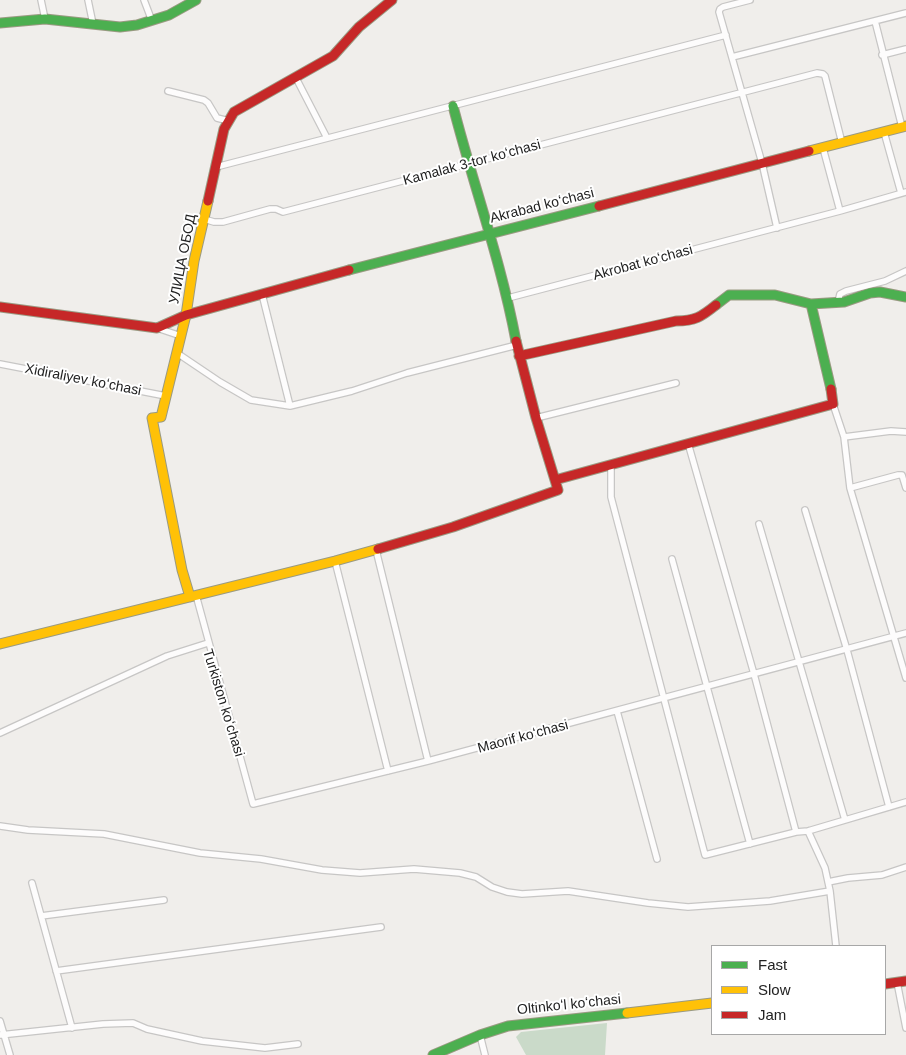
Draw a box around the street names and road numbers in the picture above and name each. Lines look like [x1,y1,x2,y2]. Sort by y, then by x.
street label: Kamalak 3-tor koʻchasi [401,137,543,189]
street label: Akrabad koʻchasi [488,185,596,227]
street label: УЛИЦА ОБОД [166,213,200,305]
street label: Akrobat koʻchasi [591,242,695,284]
street label: Xidiraliyev koʻchasi [23,360,143,400]
street label: Turkiston koʻchasi [199,647,247,759]
street label: Maorif koʻchasi [476,717,570,757]
street label: Oltinkoʻl koʻchasi [516,991,622,1019]

